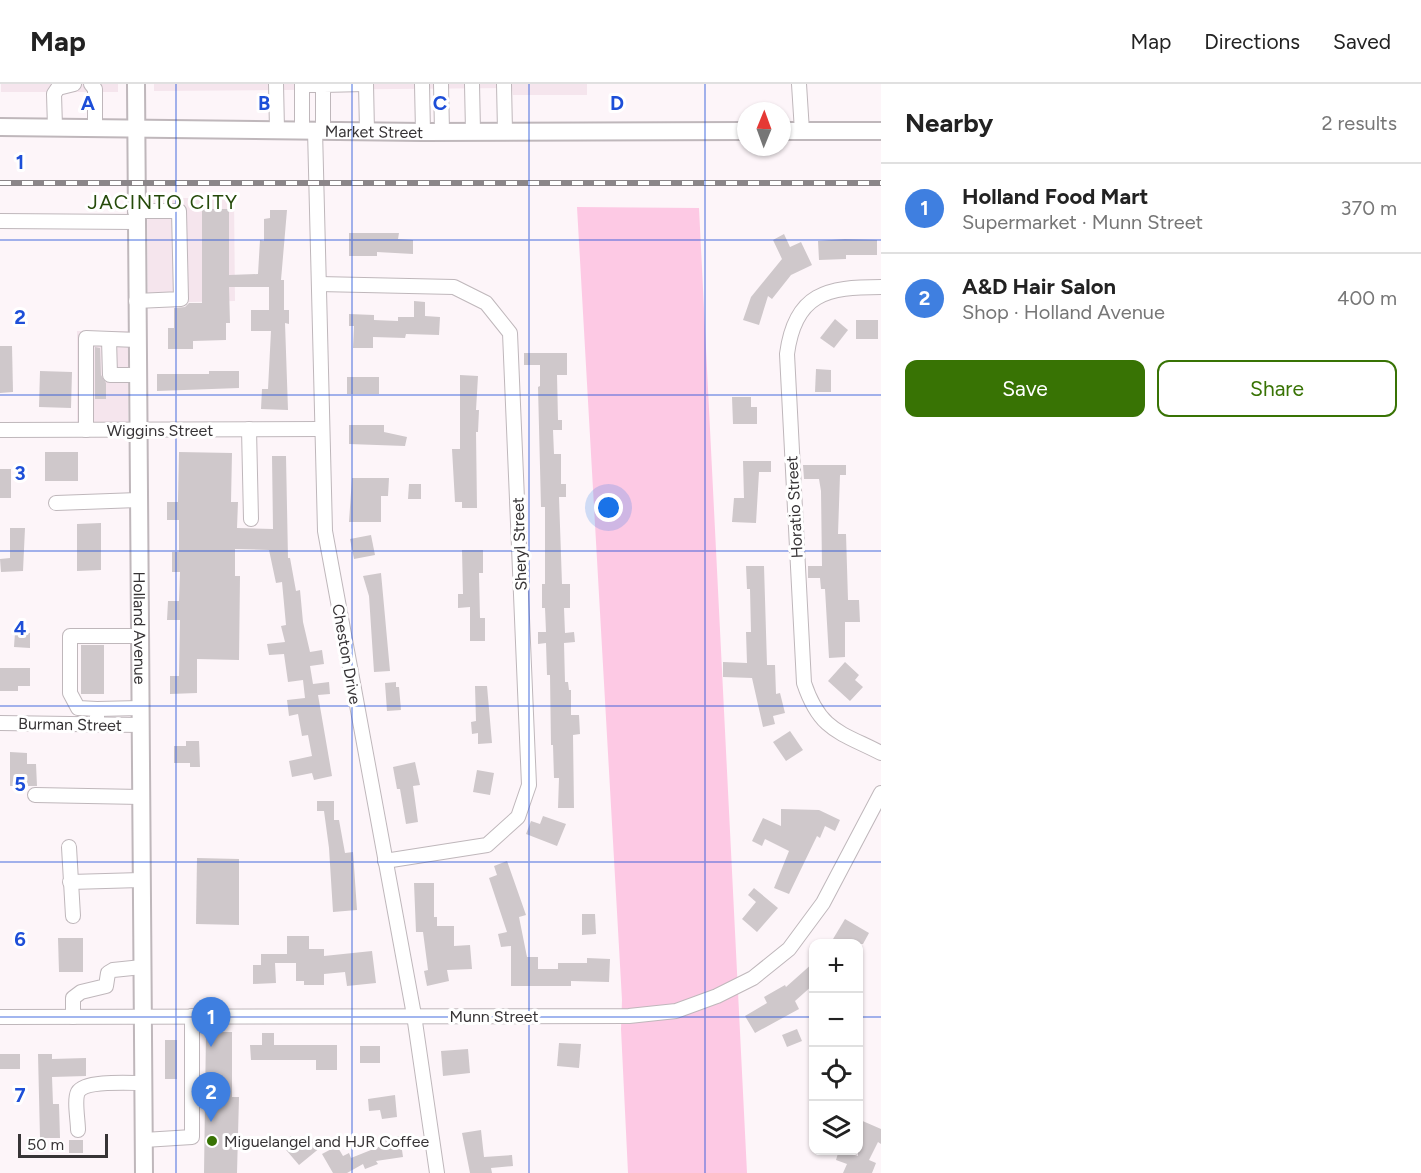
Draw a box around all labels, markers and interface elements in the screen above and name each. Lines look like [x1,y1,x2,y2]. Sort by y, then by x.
text: Map [30,24,86,58]
text: Map [1130,29,1171,54]
text: Directions [1204,29,1300,54]
text: Saved [1333,29,1391,54]
text: A [81,91,96,115]
text: B [258,91,270,115]
text: C [433,91,447,115]
text: D [610,91,624,115]
north arrow [737,102,791,156]
text: Nearby [905,107,993,139]
text: 2 results [1321,111,1397,135]
street label: Market Street [325,122,423,142]
text: 1 [16,150,24,174]
text: Holland Food Mart [962,183,1148,210]
district label: JACINTO CITY [87,190,239,214]
text: 1 [920,196,929,220]
text: 370 m [1341,196,1397,220]
text: Supermarket · Munn Street [962,210,1203,234]
text: A&D Hair Salon [962,273,1116,300]
text: 2 [919,286,930,310]
text: 400 m [1337,286,1397,310]
text: Shop · Holland Avenue [962,300,1165,324]
text: 2 [14,305,26,329]
button: Save [905,360,1145,417]
button: Share [1157,360,1397,417]
street label: Wiggins Street [107,421,213,440]
street label: Horatio Street [782,455,807,559]
text: 3 [14,461,26,485]
your location [594,493,623,522]
street label: Sheryl Street [508,497,531,591]
street label: Holland Avenue [130,571,149,685]
street label: Cheston Drive [328,602,365,706]
text: 4 [14,616,27,640]
street label: Burman Street [18,714,122,735]
text: 5 [14,772,26,796]
text: 6 [14,927,26,951]
map controls [809,939,863,1155]
button: + [809,939,863,993]
button: − [809,993,863,1047]
pin: 1 [192,998,230,1047]
street label: Munn Street [449,1007,539,1026]
button: locate [809,1047,863,1101]
pin: 2 [192,1072,230,1122]
text: 7 [14,1083,26,1107]
button: layers [809,1101,863,1155]
scale bar [18,1131,108,1158]
place label: Miguelangel and HJR Coffee [224,1132,429,1151]
marker: Miguelangel and HJR Coffee [205,1134,219,1148]
text: 50 m [27,1135,64,1154]

